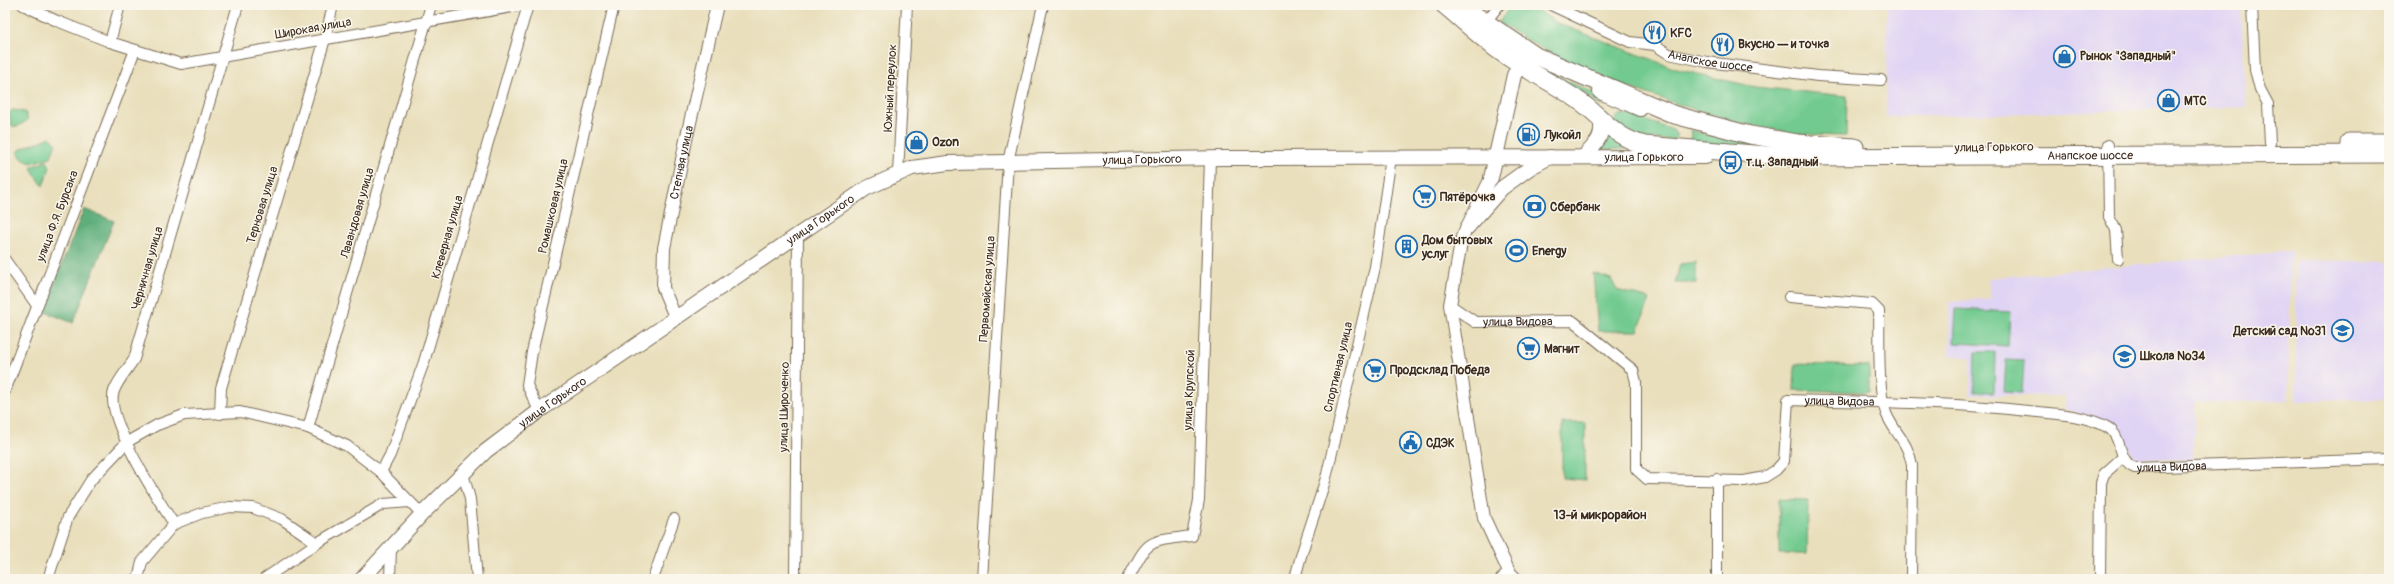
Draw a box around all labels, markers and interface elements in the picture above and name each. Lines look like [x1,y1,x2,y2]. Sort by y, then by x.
street label: Широкая улица [274,14,353,43]
restaurant icon: KFC [1641,20,1667,46]
place label: KFC [1670,26,1692,41]
restaurant icon: Вкусно — и точка [1710,31,1736,57]
place label: Вкусно — и точка [1738,37,1830,52]
shop icon: Рынок "Западный" [2052,43,2078,69]
street label: Южный переулок [881,44,900,132]
street label: Анапское шоссе [1666,47,1754,76]
place label: Рынок "Западный" [2080,49,2176,64]
shop icon: МТС [2156,88,2182,114]
place label: МТС [2184,94,2207,109]
fuel station icon: Лукойл [1515,122,1541,148]
street label: Степная улица [667,124,697,201]
place label: Лукойл [1543,128,1581,143]
shop icon: Ozon [903,129,929,155]
place label: Ozon [932,135,959,150]
street label: улица Горького [1953,139,2034,156]
street label: Анапское шоссе [2047,148,2133,164]
bus stop icon: т.ц. Западный [1718,149,1744,175]
street label: улица Горького [1603,150,1684,165]
street label: улица Горького [1101,152,1182,168]
place label: т.ц. Западный [1746,155,1819,170]
street label: Ромашковая улица [535,157,572,255]
street label: Терновая улица [244,164,282,246]
street label: Лавандовая улица [337,166,378,261]
street label: улица Ф.Я. Бурсака [33,168,82,265]
supermarket icon: Пятёрочка [1412,184,1438,210]
place label: Пятёрочка [1440,190,1496,205]
street label: улица Горького [783,191,858,249]
street label: Клеверная улица [428,193,467,281]
bank icon: Сбербанк [1521,194,1547,220]
place label: Сбербанк [1550,200,1601,215]
street label: Черничная улица [128,224,167,311]
place label: Дом бытовых услуг [1421,233,1493,262]
building icon: Дом бытовых услуг [1393,234,1419,260]
street label: Первомайская улица [976,235,999,343]
sports icon: Energy [1504,238,1530,264]
place label: Energy [1532,244,1567,259]
street label: улица Видова [1482,314,1553,330]
school or university icon: Детский сад №31 [2329,318,2355,344]
street label: Спортивная улица [1321,320,1356,414]
place label: Детский сад №31 [2232,324,2326,339]
supermarket icon: Магнит [1515,336,1541,362]
place label: Магнит [1544,342,1581,357]
school or university icon: Школа №34 [2111,343,2137,369]
street label: улица Крупской [1181,349,1198,432]
place label: Школа №34 [2139,349,2205,364]
supermarket icon: Продсклад Победа [1362,357,1388,383]
street label: улица Широченко [776,361,793,453]
place label: Продсклад Победа [1390,363,1490,378]
street label: улица Горького [515,373,590,432]
street label: улица Видова [1803,393,1875,410]
public building icon: СДЭК [1397,430,1423,456]
place label: СДЭК [1426,436,1455,451]
street label: улица Видова [2136,458,2207,476]
district label: 13-й микрорайон [1553,507,1647,523]

